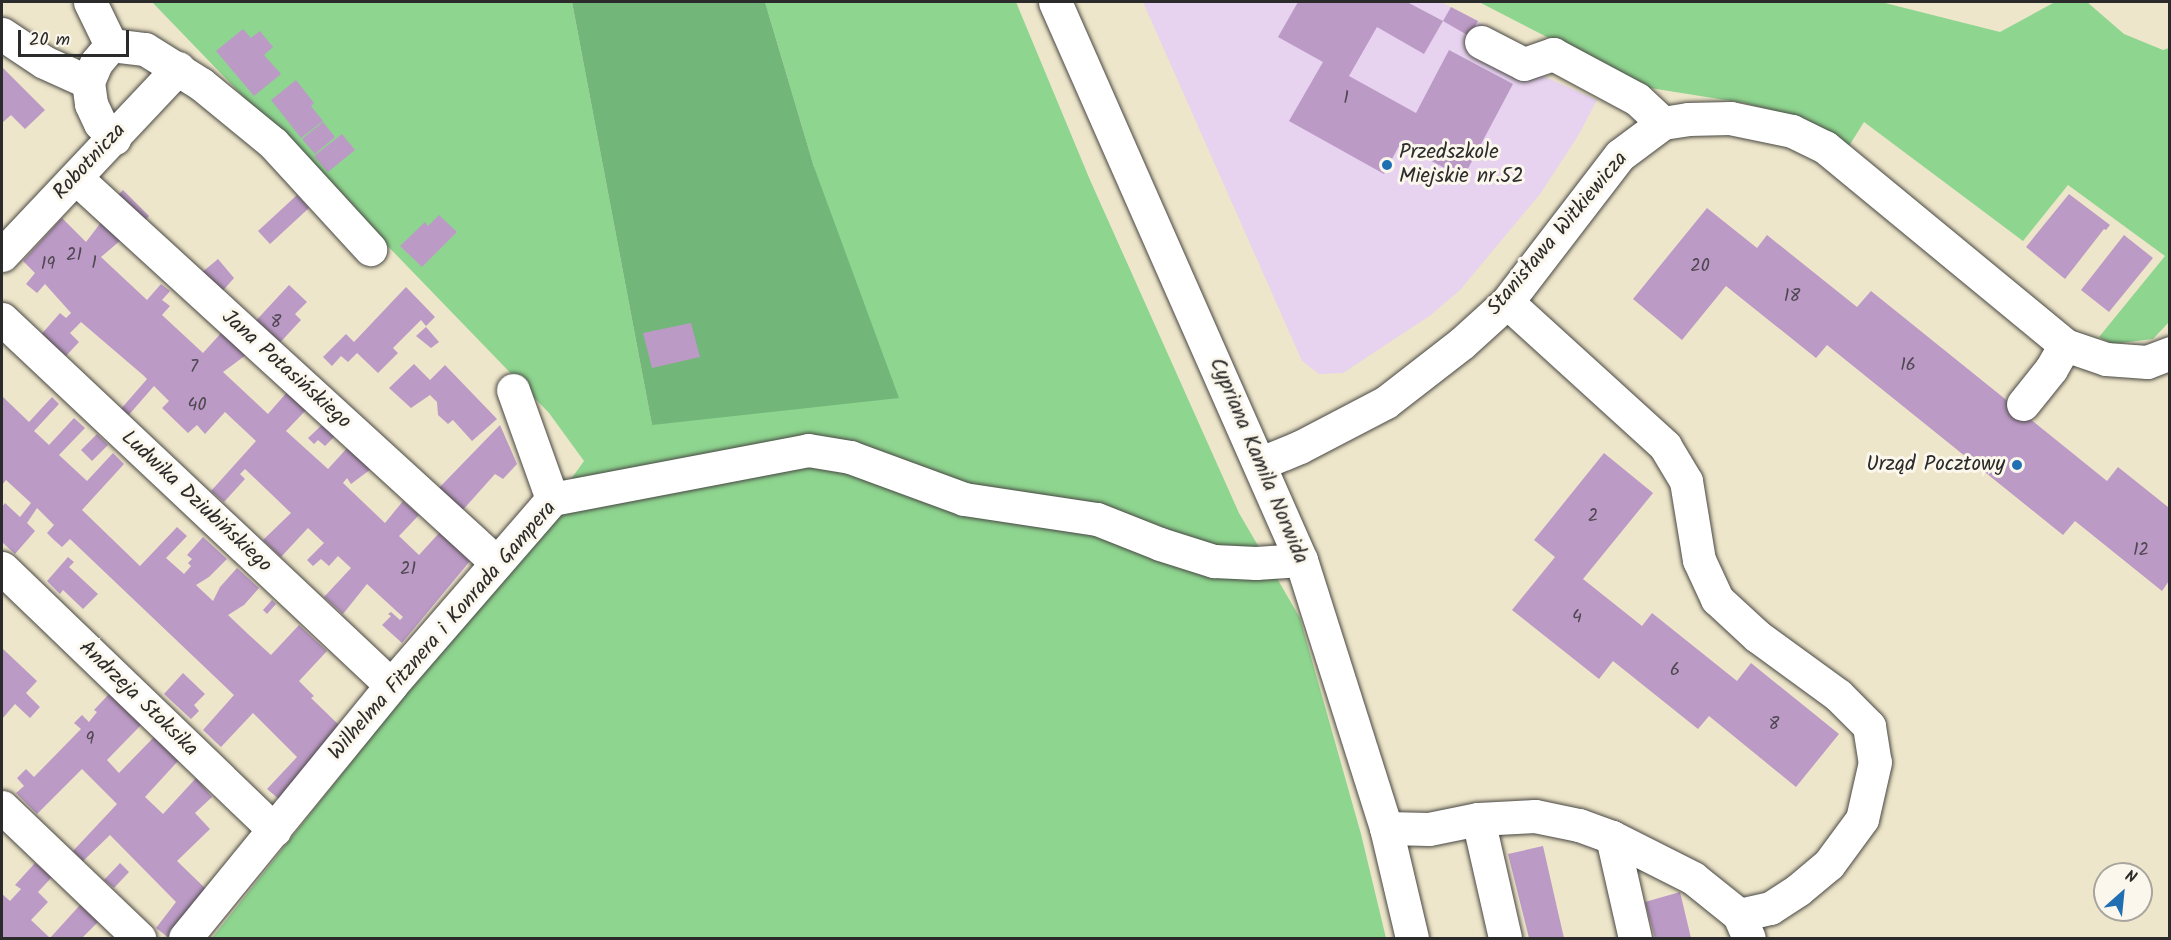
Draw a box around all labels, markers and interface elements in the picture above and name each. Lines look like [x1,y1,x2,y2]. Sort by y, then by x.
scale bar [21,18,132,56]
text: 20 m [29,26,70,55]
house number: 1 [1343,88,1349,110]
street label: Robotnicza [48,119,132,205]
place label: Przedszkole Miejskie nr.52 [1399,140,1524,190]
street label: Stanisława Witkiewicza [1482,147,1634,321]
marker: Przedszkole Miejskie nr.52 [1380,158,1394,172]
house number: 21 [66,245,82,267]
house number: 1 [91,253,97,275]
house number: 19 [41,254,55,276]
house number: 20 [1690,256,1710,278]
house number: 18 [1784,286,1800,308]
street label: Jana Potasińskiego [216,305,356,435]
house number: 8 [271,312,281,334]
street label: Cypriana Kamila Norwida [1203,354,1313,568]
house number: 16 [1900,355,1916,377]
house number: 7 [190,357,198,379]
house number: 40 [188,395,206,417]
street label: Ludwika Dziubińskiego [115,426,277,578]
place label: Urząd Pocztowy [1866,452,2005,478]
marker: Urząd Pocztowy [2010,458,2024,472]
street label: Wilhelma Fitznera i Konrada Gampera [324,497,562,765]
house number: 2 [1588,506,1598,528]
house number: 12 [2133,540,2149,562]
house number: 21 [400,559,416,581]
house number: 4 [1572,607,1582,629]
street label: Andrzeja Stoksika [73,636,203,762]
house number: 6 [1670,660,1680,682]
house number: 8 [1769,714,1779,736]
house number: 9 [86,729,94,751]
north arrow [2093,862,2153,922]
text: N [2120,864,2141,891]

